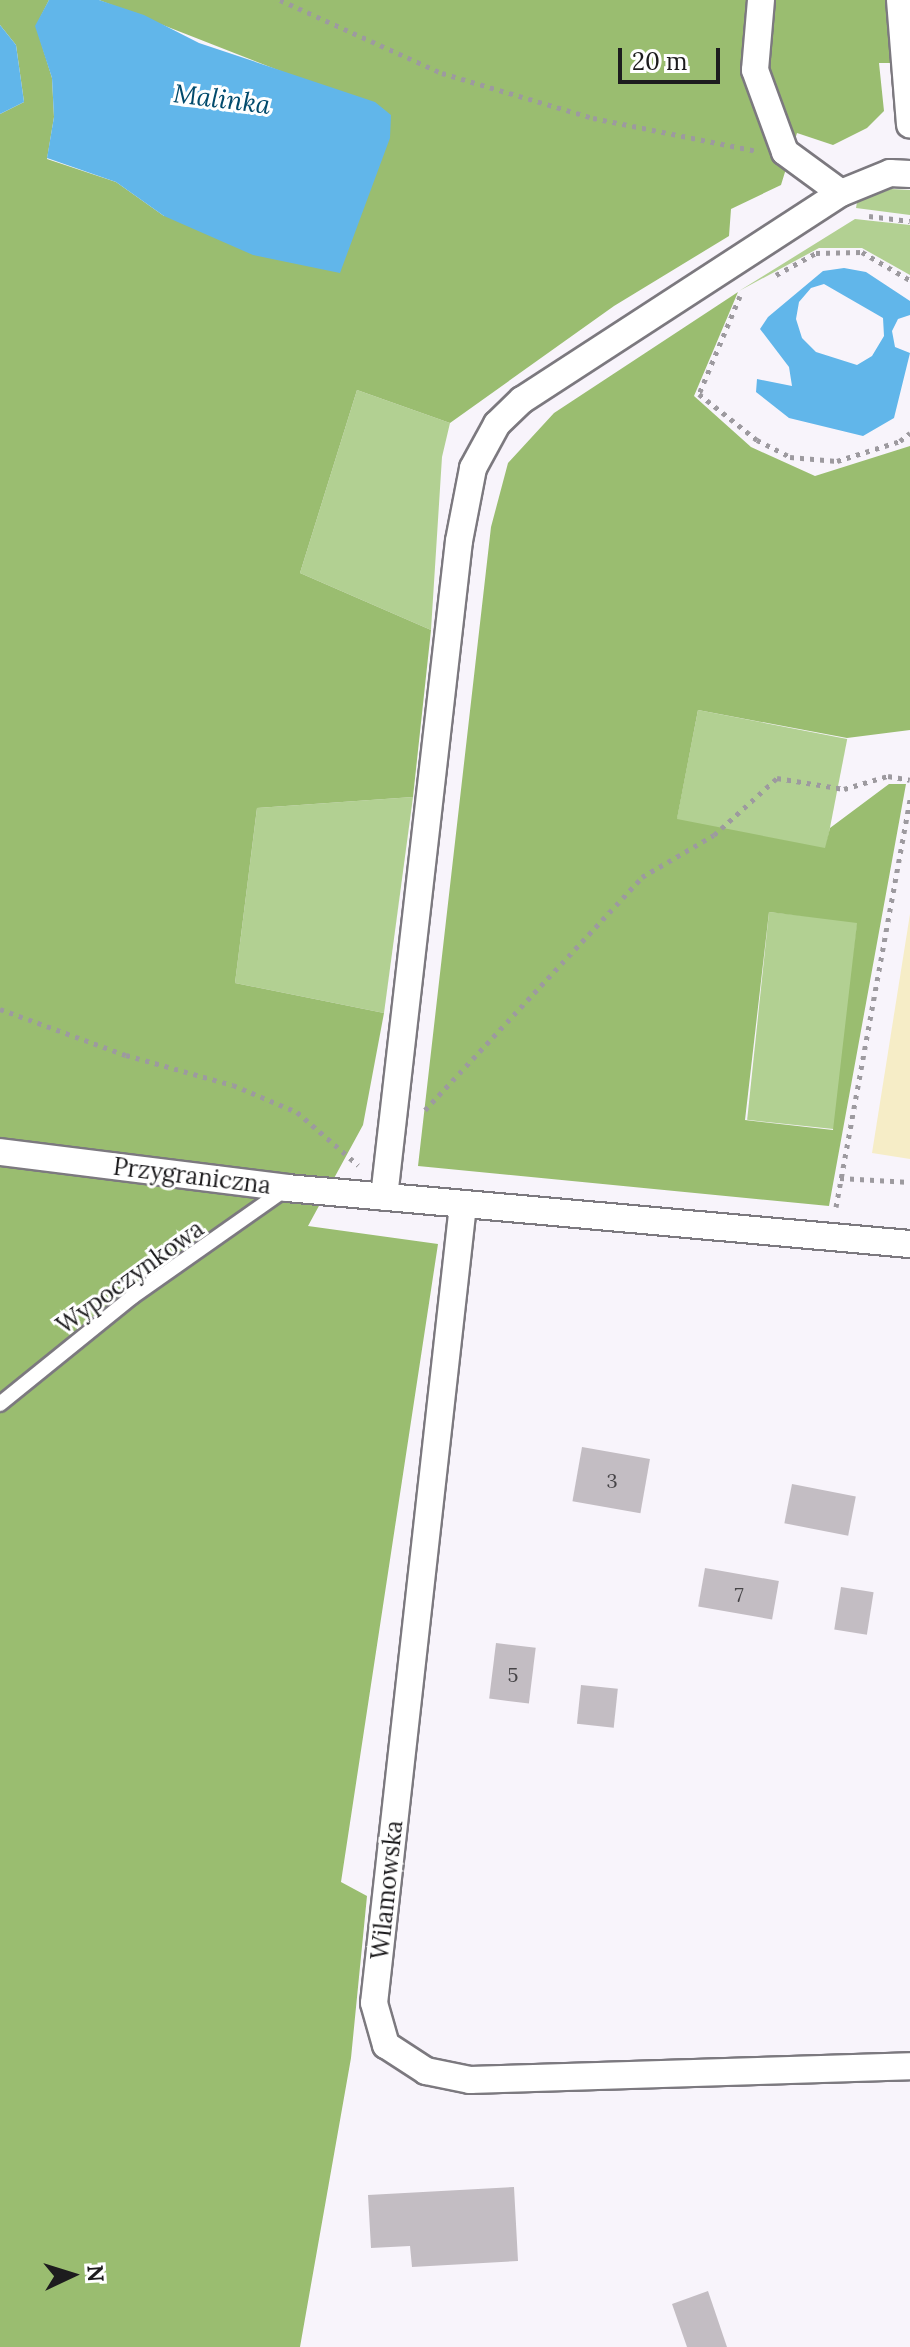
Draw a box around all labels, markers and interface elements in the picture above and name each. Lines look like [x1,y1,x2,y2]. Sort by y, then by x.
scale bar [622,32,724,82]
text: 20 m [632,46,688,77]
water label: Malinka [172,78,272,120]
street label: Przygraniczna [112,1152,272,1200]
street label: Wypoczynkowa [51,1214,209,1340]
house number: 3 [606,1468,618,1492]
house number: 7 [734,1582,744,1606]
house number: 5 [508,1662,518,1686]
street label: Wilamowska [365,1819,409,1961]
north arrow [32,2235,112,2315]
text: N [81,2264,111,2283]

